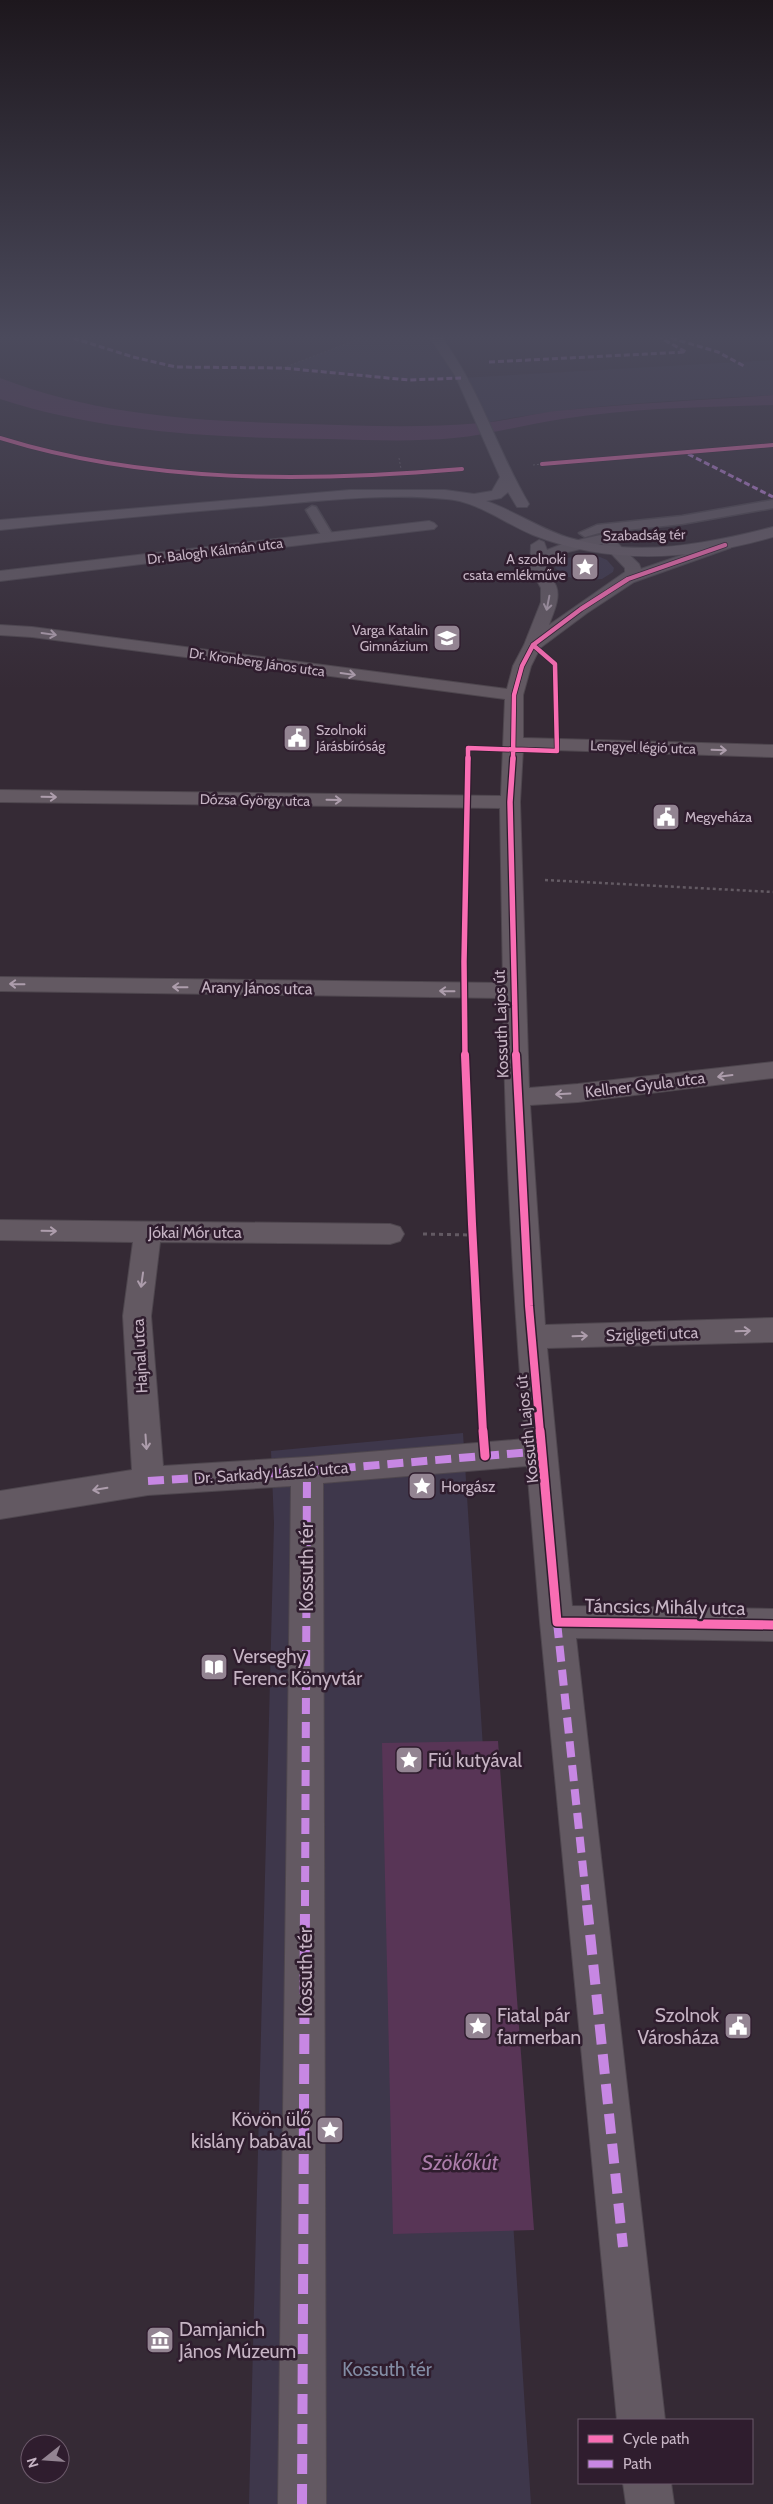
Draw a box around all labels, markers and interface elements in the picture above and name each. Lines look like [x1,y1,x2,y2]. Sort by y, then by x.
street label: Szabadság tér [603,525,686,545]
street label: Dr. Balogh Kálmán utca [146,534,284,568]
place label: A szolnoki csata emlékműve [463,550,566,584]
place icon: A szolnoki csata emlékműve [570,552,600,582]
one-way arrow [542,594,552,610]
place label: Varga Katalin Gimnázium [352,621,428,655]
school or university icon: Varga Katalin Gimnázium [432,623,462,653]
one-way arrow [40,629,56,639]
street label: Dr. Kronberg János utca [188,644,326,680]
one-way arrow [340,669,356,679]
place label: Szolnoki Járásbíróság [315,721,386,755]
public building icon: Szolnoki Járásbíróság [282,723,312,753]
street label: Lengyel légió utca [590,736,697,758]
one-way arrow [711,745,727,754]
street label: Dózsa György utca [200,790,311,810]
one-way arrow [40,792,56,802]
one-way arrow [325,796,341,805]
public building icon: Megyeháza [651,802,681,832]
place label: Megyeháza [685,808,752,826]
street label: Kossuth Lajos út [490,969,512,1079]
street label: Arany János utca [201,978,313,998]
one-way arrow [10,979,26,989]
one-way arrow [172,982,188,992]
one-way arrow [440,986,456,996]
street label: Kellner Gyula utca [584,1068,706,1102]
one-way arrow [717,1071,733,1081]
one-way arrow [555,1090,571,1099]
street label: Jókai Mór utca [147,1223,242,1242]
one-way arrow [40,1226,56,1236]
one-way arrow [137,1272,147,1288]
street label: Hajnal utca [129,1318,151,1394]
street label: Szigligeti utca [605,1323,699,1345]
one-way arrow [734,1327,750,1336]
one-way arrow [572,1331,588,1341]
street label: Kossuth Lajos út [512,1373,542,1484]
one-way arrow [141,1434,150,1450]
street label: Dr. Sarkady László utca [193,1458,349,1488]
place icon: Horgász [407,1471,437,1501]
place label: Horgász [441,1477,496,1496]
one-way arrow [92,1484,108,1494]
street label: Kossuth tér [295,1522,318,1612]
street label: Táncsics Mihály utca [584,1594,746,1620]
place label: Verseghy Ferenc Könyvtár [233,1645,362,1690]
library icon: Verseghy Ferenc Könyvtár [199,1652,229,1682]
place icon: Fiú kutyával [394,1745,424,1775]
place label: Fiú kutyával [428,1749,523,1772]
street label: Kossuth tér [294,1927,317,2017]
place label: Fiatal pár farmerban [497,2004,581,2049]
place label: Szolnok Városháza [637,2004,719,2049]
place icon: Fiatal pár farmerban [463,2011,493,2041]
public building icon: Szolnok Városháza [723,2011,753,2041]
place label: Kövön ülő kislány babával [191,2108,312,2153]
place icon: Kövön ülő kislány babával [315,2115,345,2145]
water label: Szökőkút [422,2150,499,2175]
place label: Damjanich János Múzeum [178,2318,296,2363]
museum icon: Damjanich János Múzeum [145,2325,175,2355]
park label: Kossuth tér [342,2358,432,2381]
legend [578,2419,753,2484]
text: Cycle path [623,2430,689,2448]
north arrow [20,2434,70,2484]
text: N [23,2455,43,2470]
text: Path [623,2455,652,2473]

